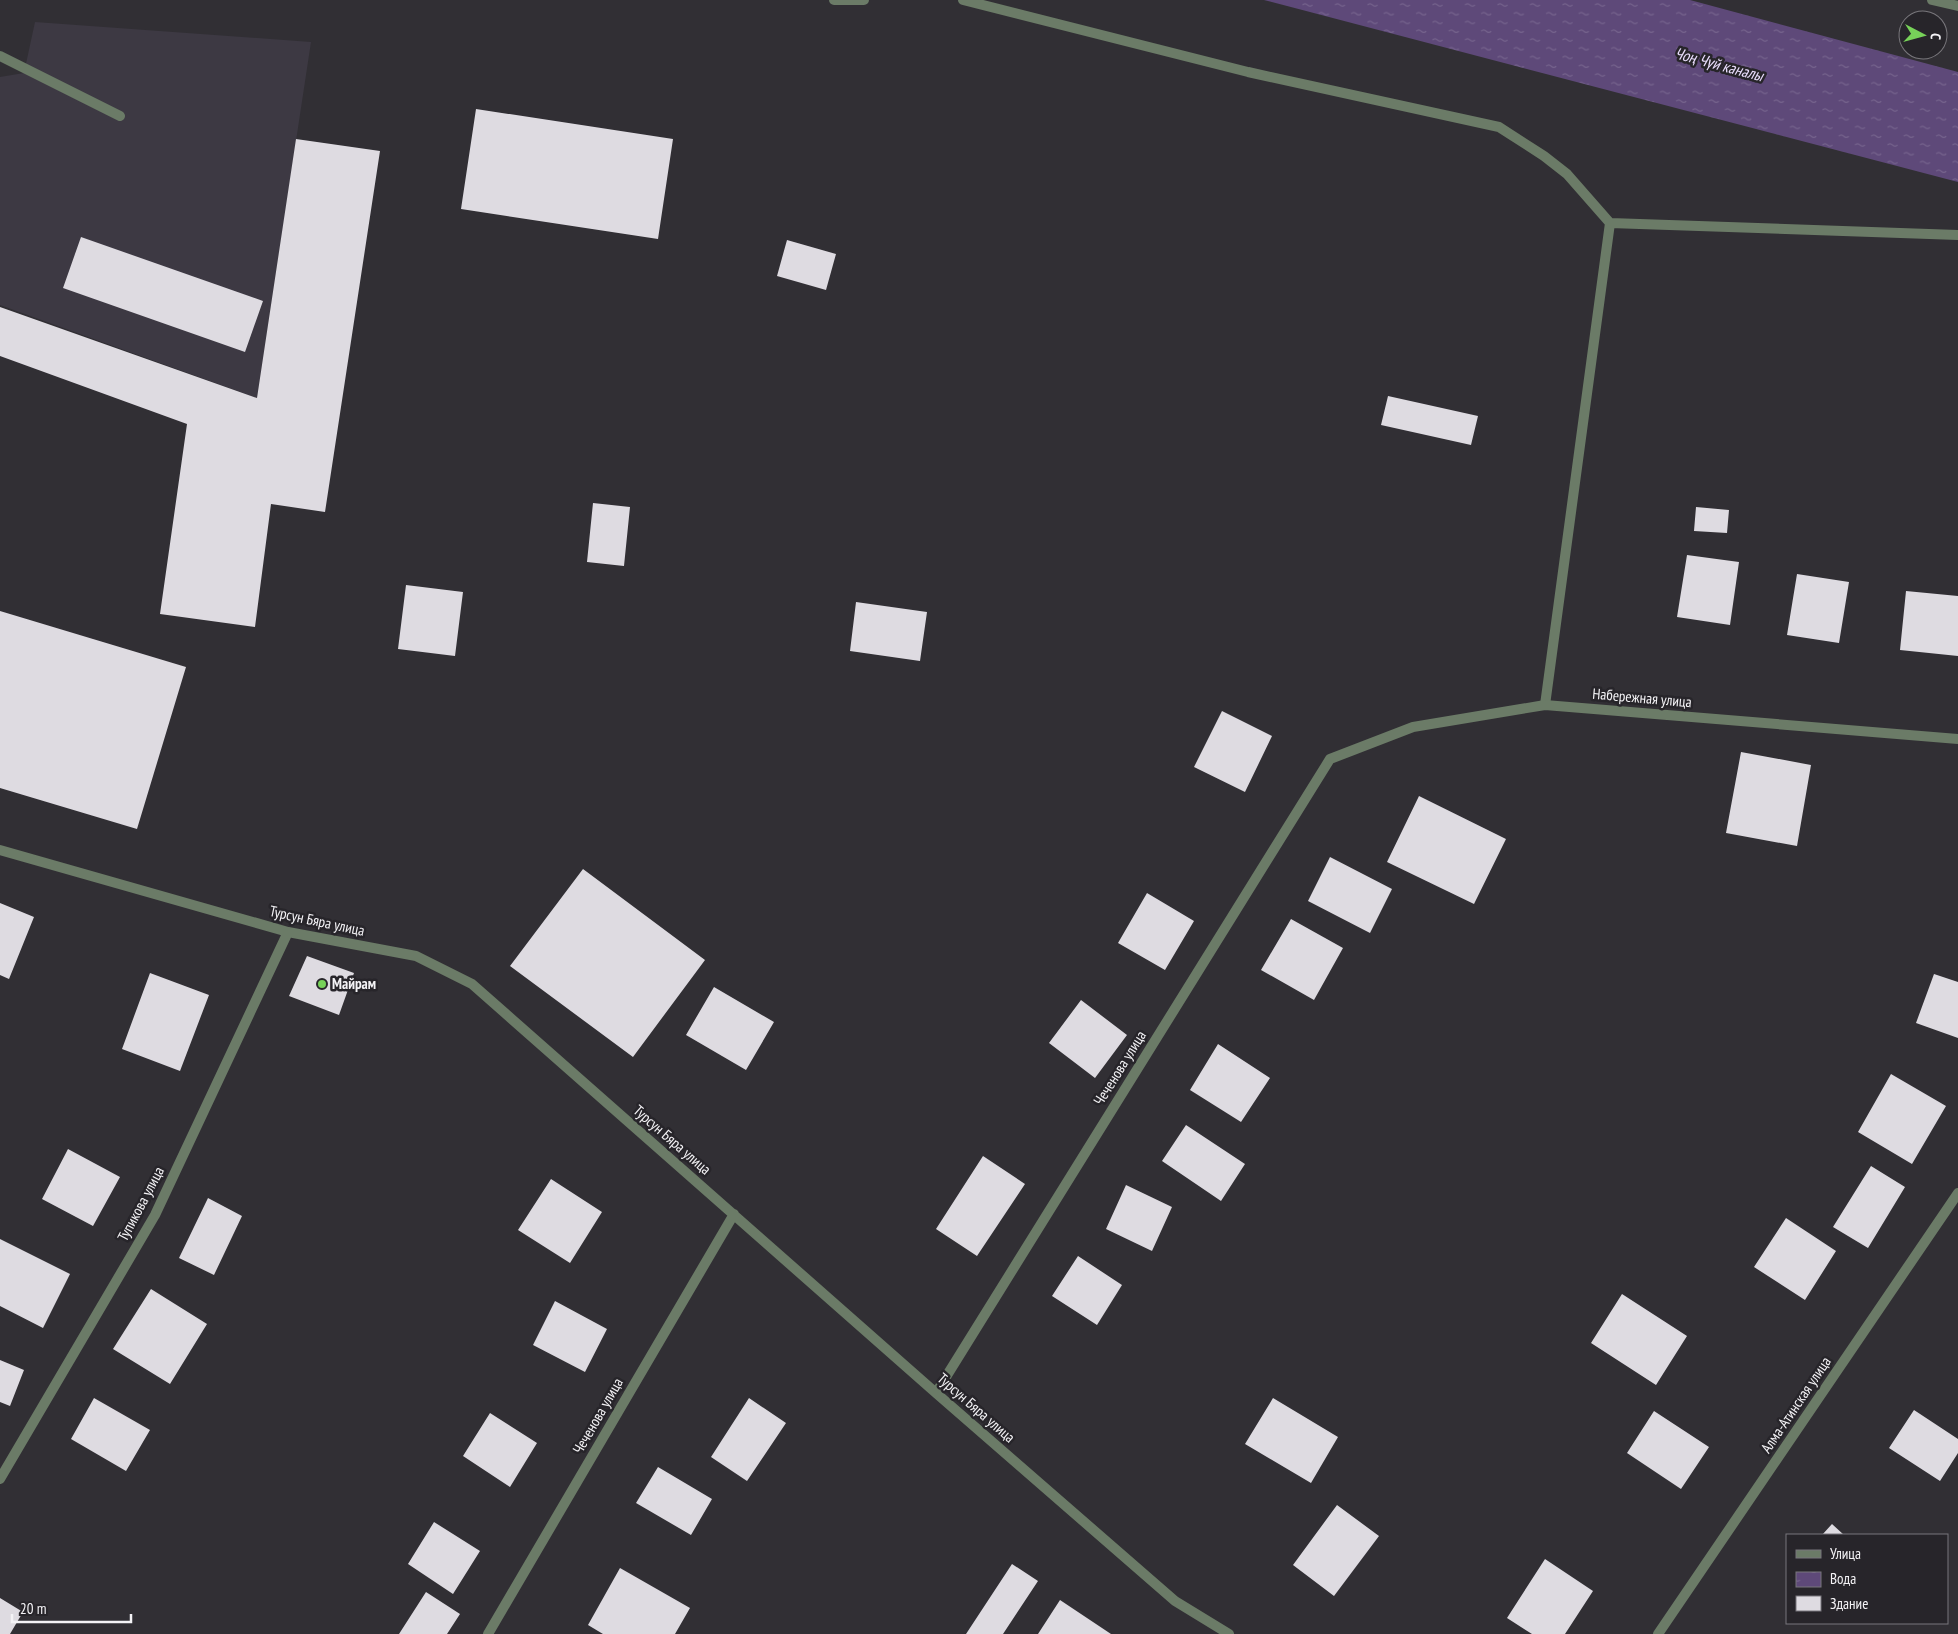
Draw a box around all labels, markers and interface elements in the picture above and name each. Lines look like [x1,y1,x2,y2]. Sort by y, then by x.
north arrow [1898,10,1948,60]
text: С [1927,32,1945,41]
water label: Чоң Чүй каналы [1673,43,1767,86]
street label: Набережная улица [1592,684,1692,711]
street label: Турсун Бяра улица [268,901,366,940]
place label: Майрам [332,974,376,993]
marker: Майрам [316,978,328,990]
street label: Чеченова улица [1089,1027,1150,1109]
street label: Турсун Бяра улица [630,1101,715,1179]
street label: Тупикова улица [113,1163,168,1244]
street label: Алма-Атинская улица [1756,1353,1835,1457]
street label: Турсун Бяра улица [934,1369,1019,1447]
street label: Чеченова улица [568,1374,627,1457]
legend [1786,1534,1948,1624]
text: Улица [1830,1544,1861,1563]
text: Вода [1830,1569,1856,1588]
scale bar [12,1592,131,1624]
text: Здание [1830,1594,1868,1613]
text: 20 m [20,1599,46,1618]

